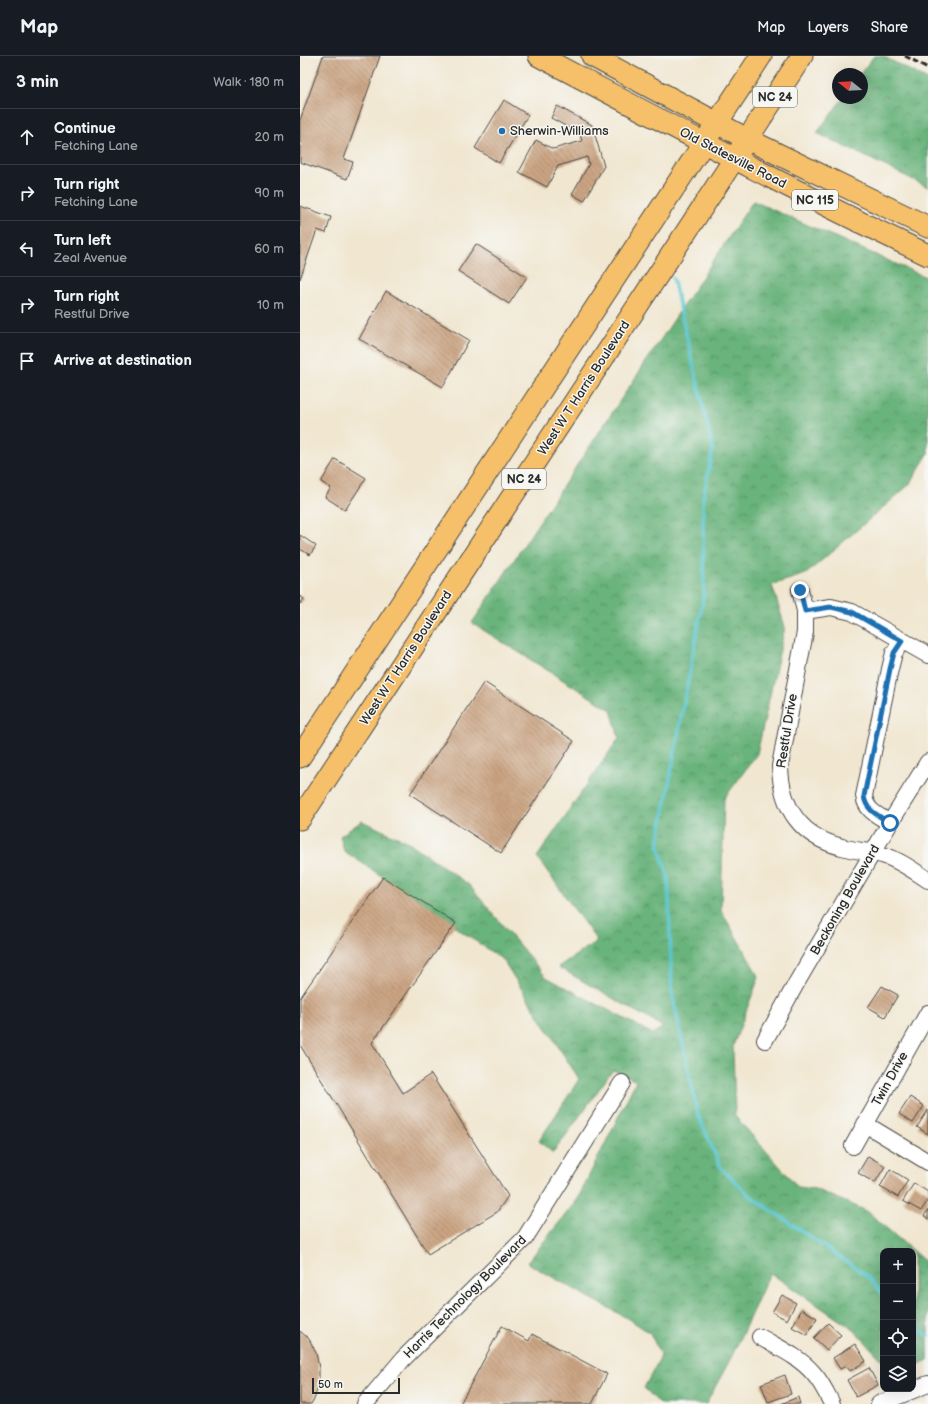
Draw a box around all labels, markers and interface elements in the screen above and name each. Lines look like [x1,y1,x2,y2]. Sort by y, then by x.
text: Map [20,16,58,39]
text: Map [757,19,785,36]
text: Layers [807,19,849,36]
text: Share [871,19,908,36]
north arrow [832,68,868,104]
text: 3 min [16,72,59,92]
text: Walk · 180 m [213,74,284,90]
road number: NC 24 [753,87,797,107]
text: Continue [54,119,116,138]
place label: Sherwin-Williams [510,123,609,139]
street label: Old Statesville Road [677,124,789,192]
icon: ahead [16,126,38,148]
marker: Sherwin-Williams [497,126,507,136]
text: 20 m [254,129,284,145]
text: Fetching Lane [54,138,138,154]
text: Turn right [54,175,119,194]
icon: right [16,182,38,204]
text: 90 m [255,185,284,201]
road number: NC 115 [792,190,838,210]
text: Fetching Lane [54,194,138,210]
text: Turn left [54,231,111,250]
icon: left [16,238,38,260]
text: 60 m [254,241,284,257]
text: Zeal Avenue [54,250,127,266]
text: Turn right [54,287,119,306]
icon: right [16,294,38,316]
text: 10 m [257,297,284,313]
text: Restful Drive [54,306,129,322]
street label: West W T Harris Boulevard [535,318,633,458]
icon: arrive [16,350,38,372]
text: Arrive at destination [54,351,192,370]
road number: NC 24 [502,469,546,489]
route end [791,581,809,599]
street label: West W T Harris Boulevard [357,588,455,728]
street label: Restful Drive [773,692,801,769]
route start [881,814,899,832]
street label: Beckoning Boulevard [807,842,883,958]
street label: Twin Drive [869,1049,912,1109]
street label: Harris Technology Boulevard [400,1232,530,1362]
map controls [880,1248,916,1392]
button: + [880,1248,916,1284]
button: − [880,1284,916,1320]
button: locate [880,1320,916,1356]
button: layers [880,1356,916,1392]
scale bar [312,1376,400,1395]
text: 50 m [318,1378,343,1391]

